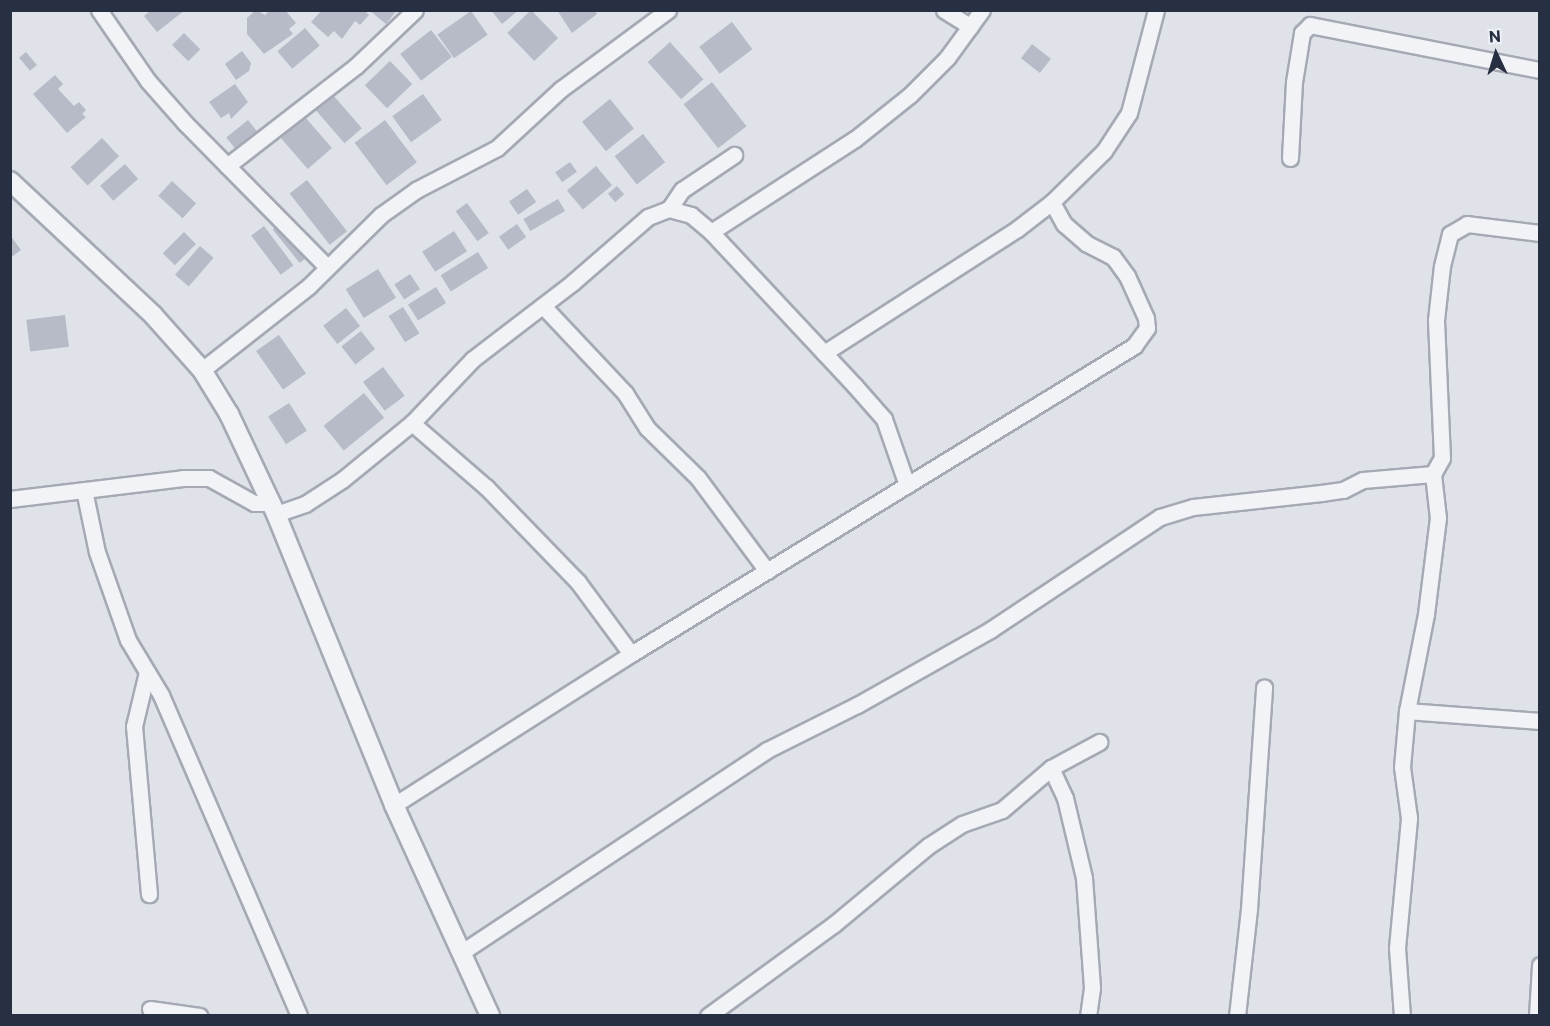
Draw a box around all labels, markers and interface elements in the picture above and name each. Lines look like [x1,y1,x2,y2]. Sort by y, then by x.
north arrow [1466,24,1526,84]
text: N [1488,26,1501,45]

